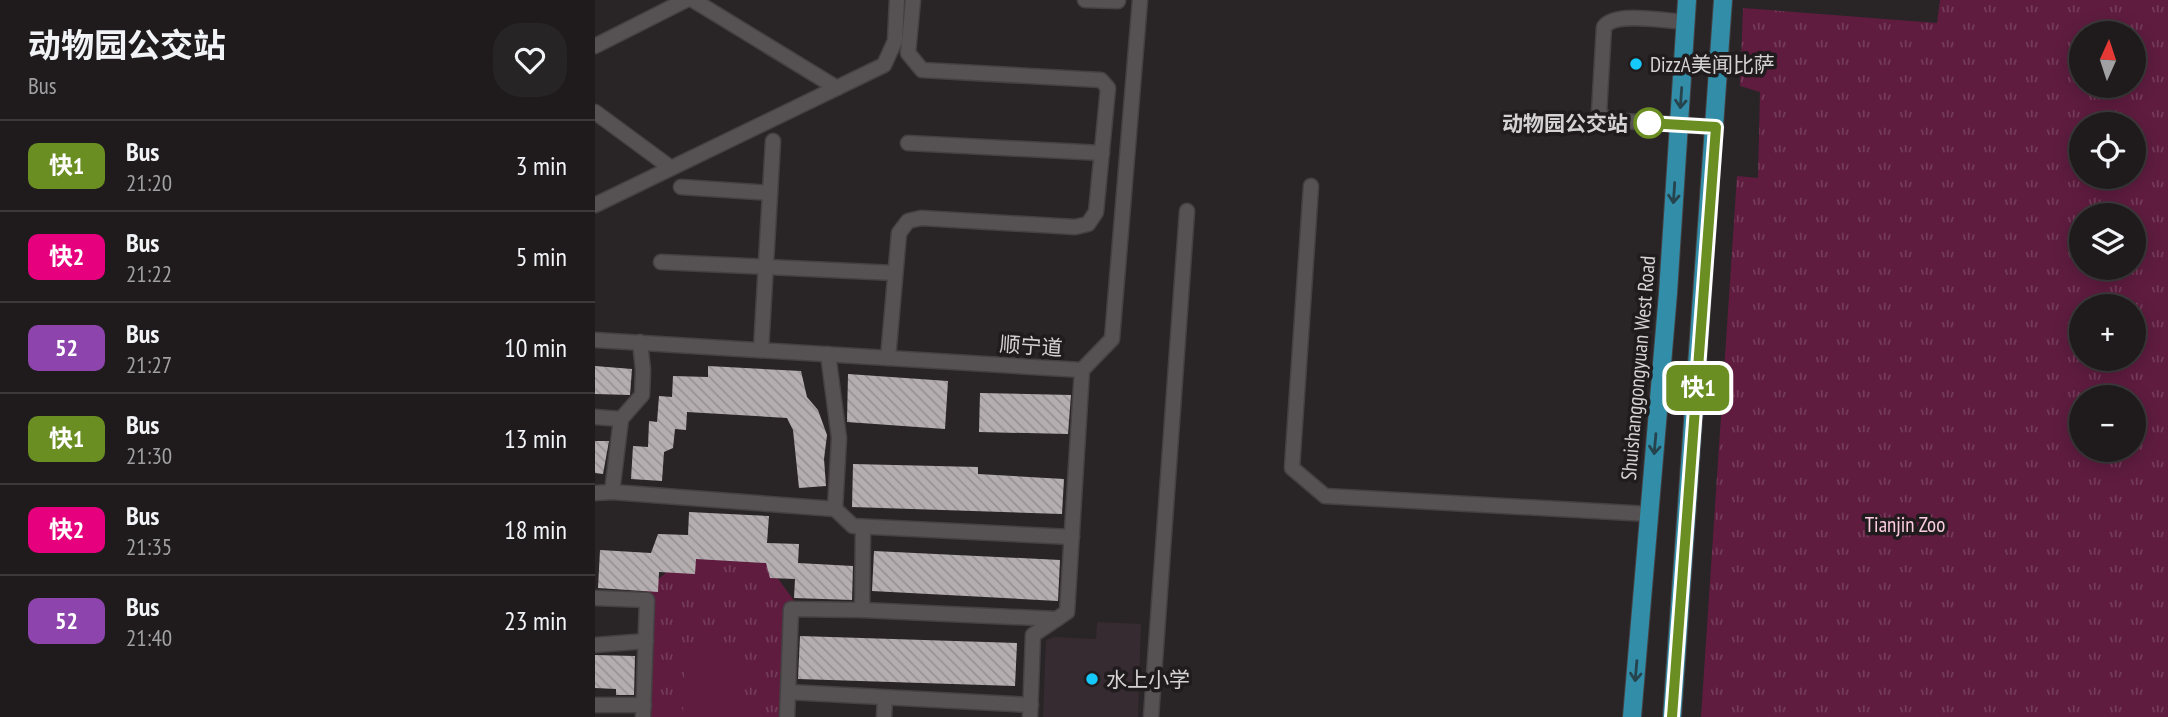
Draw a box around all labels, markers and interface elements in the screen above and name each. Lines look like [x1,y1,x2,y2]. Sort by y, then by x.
north arrow [2069,21,2145,98]
map controls [2069,21,2146,462]
text: 动物园公交站 [28,23,226,66]
button: heart [493,23,567,97]
place label: DizzA美闻比萨 [1650,51,1775,78]
marker: DizzA美闻比萨 [1628,56,1644,72]
text: Bus [28,71,57,100]
one-way arrow [1674,86,1687,109]
marker: 动物园公交站 [1634,108,1664,138]
place label: 动物园公交站 [1502,110,1628,137]
button: locate [2069,112,2146,189]
text: Bus [126,135,159,168]
text: 3 min [516,149,567,182]
text: 快1 [49,150,84,181]
text: 21:20 [126,168,172,197]
one-way arrow [1668,181,1681,204]
button: layers [2069,203,2146,280]
text: Bus [126,226,159,259]
text: 5 min [516,240,567,273]
text: 快2 [49,241,84,272]
street label: Shuishanggongyuan West Road [1615,255,1661,481]
text: 21:22 [126,259,172,288]
button: + [2069,294,2146,371]
text: Bus [126,317,159,350]
street label: 顺宁道 [999,330,1063,362]
text: 10 min [504,331,567,364]
text: 52 [55,332,78,363]
text: 21:27 [126,350,172,379]
line badge: 快1 [1667,365,1729,411]
text: 快1 [1680,372,1716,403]
button: − [2069,385,2146,462]
text: Bus [126,408,159,441]
text: 13 min [504,422,567,455]
text: 快1 [49,423,84,454]
one-way arrow [1648,433,1661,455]
text: 21:30 [126,441,172,470]
text: Bus [126,499,159,532]
park label: Tianjin Zoo [1865,511,1945,538]
text: 18 min [504,513,567,546]
text: 快2 [49,514,84,545]
text: 21:35 [126,532,172,561]
text: Bus [126,590,159,623]
text: 23 min [504,604,567,637]
text: 52 [55,605,78,636]
text: 21:40 [126,623,172,652]
one-way arrow [1629,659,1642,682]
place label: 水上小学 [1106,666,1190,693]
marker: 水上小学 [1084,671,1100,687]

